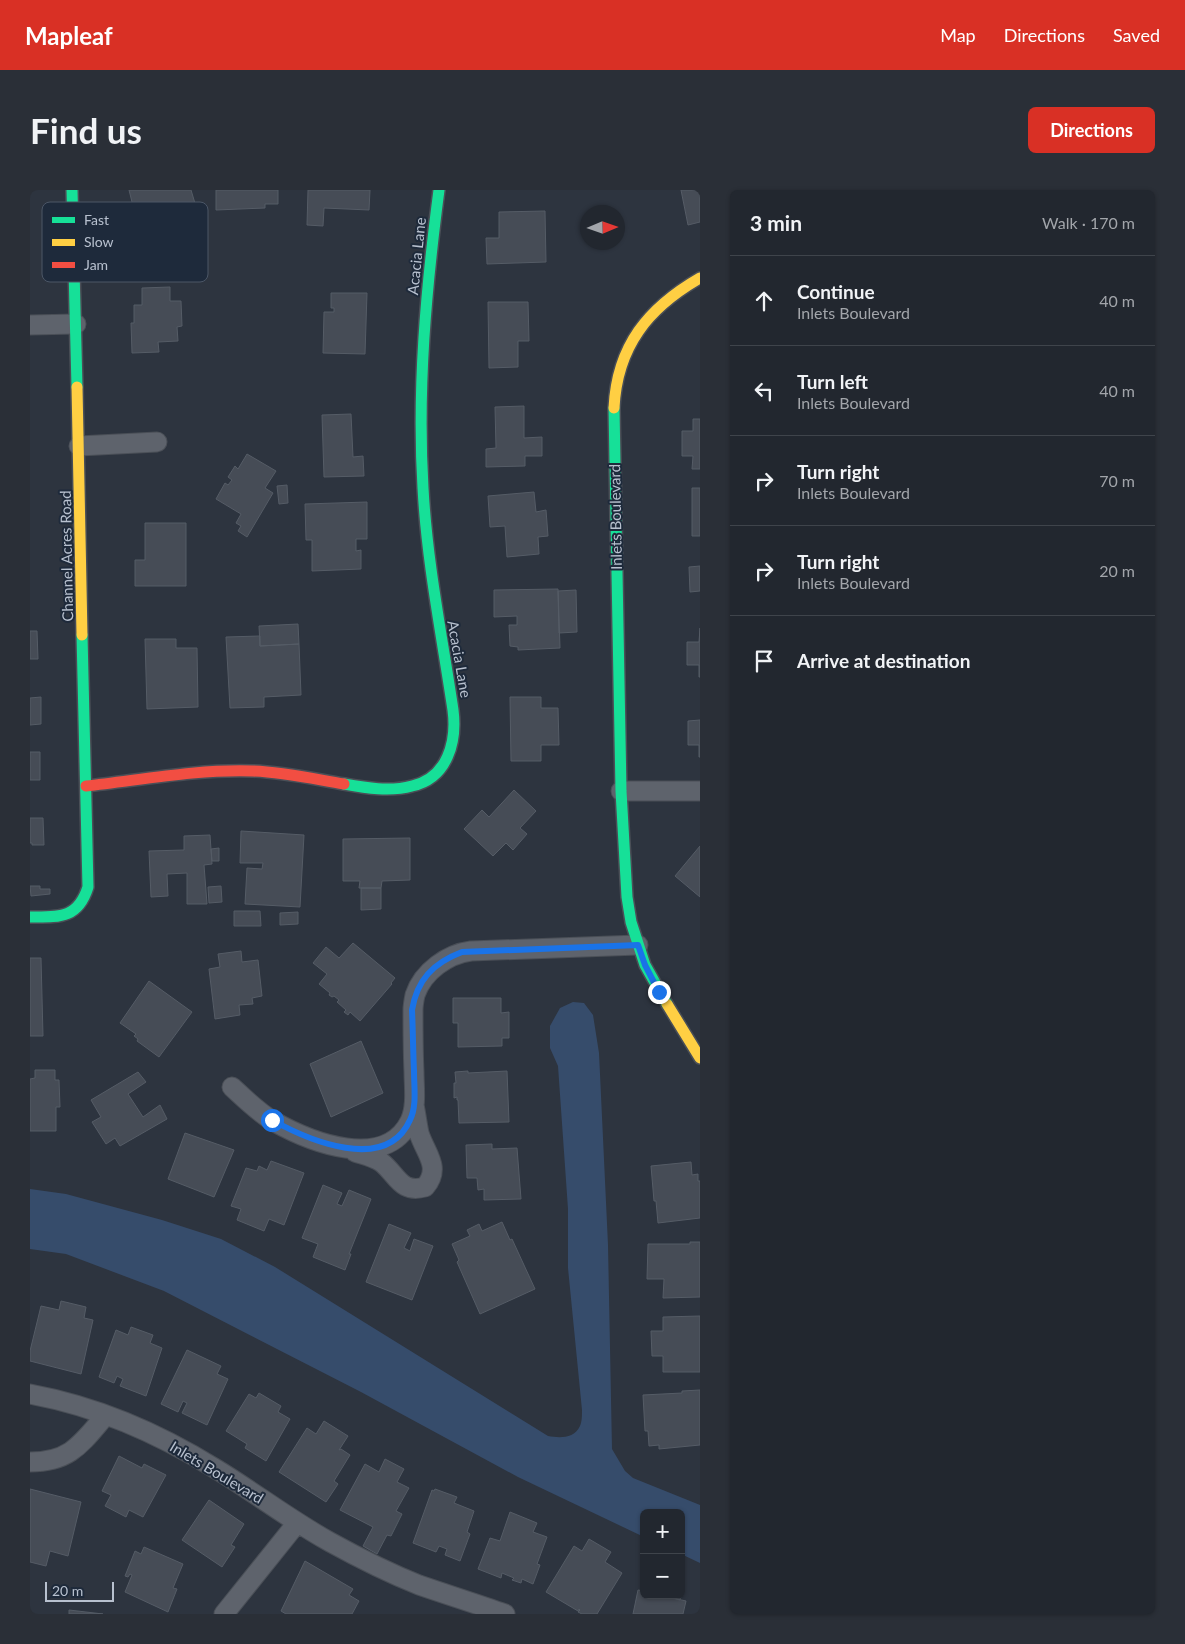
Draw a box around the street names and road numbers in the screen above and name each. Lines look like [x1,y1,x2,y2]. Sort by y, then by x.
street label: Acacia Lane [403,216,429,296]
street label: Inlets Boulevard [605,464,625,570]
street label: Channel Acres Road [56,490,76,622]
street label: Acacia Lane [444,619,476,699]
street label: Inlets Boulevard [167,1437,267,1507]

